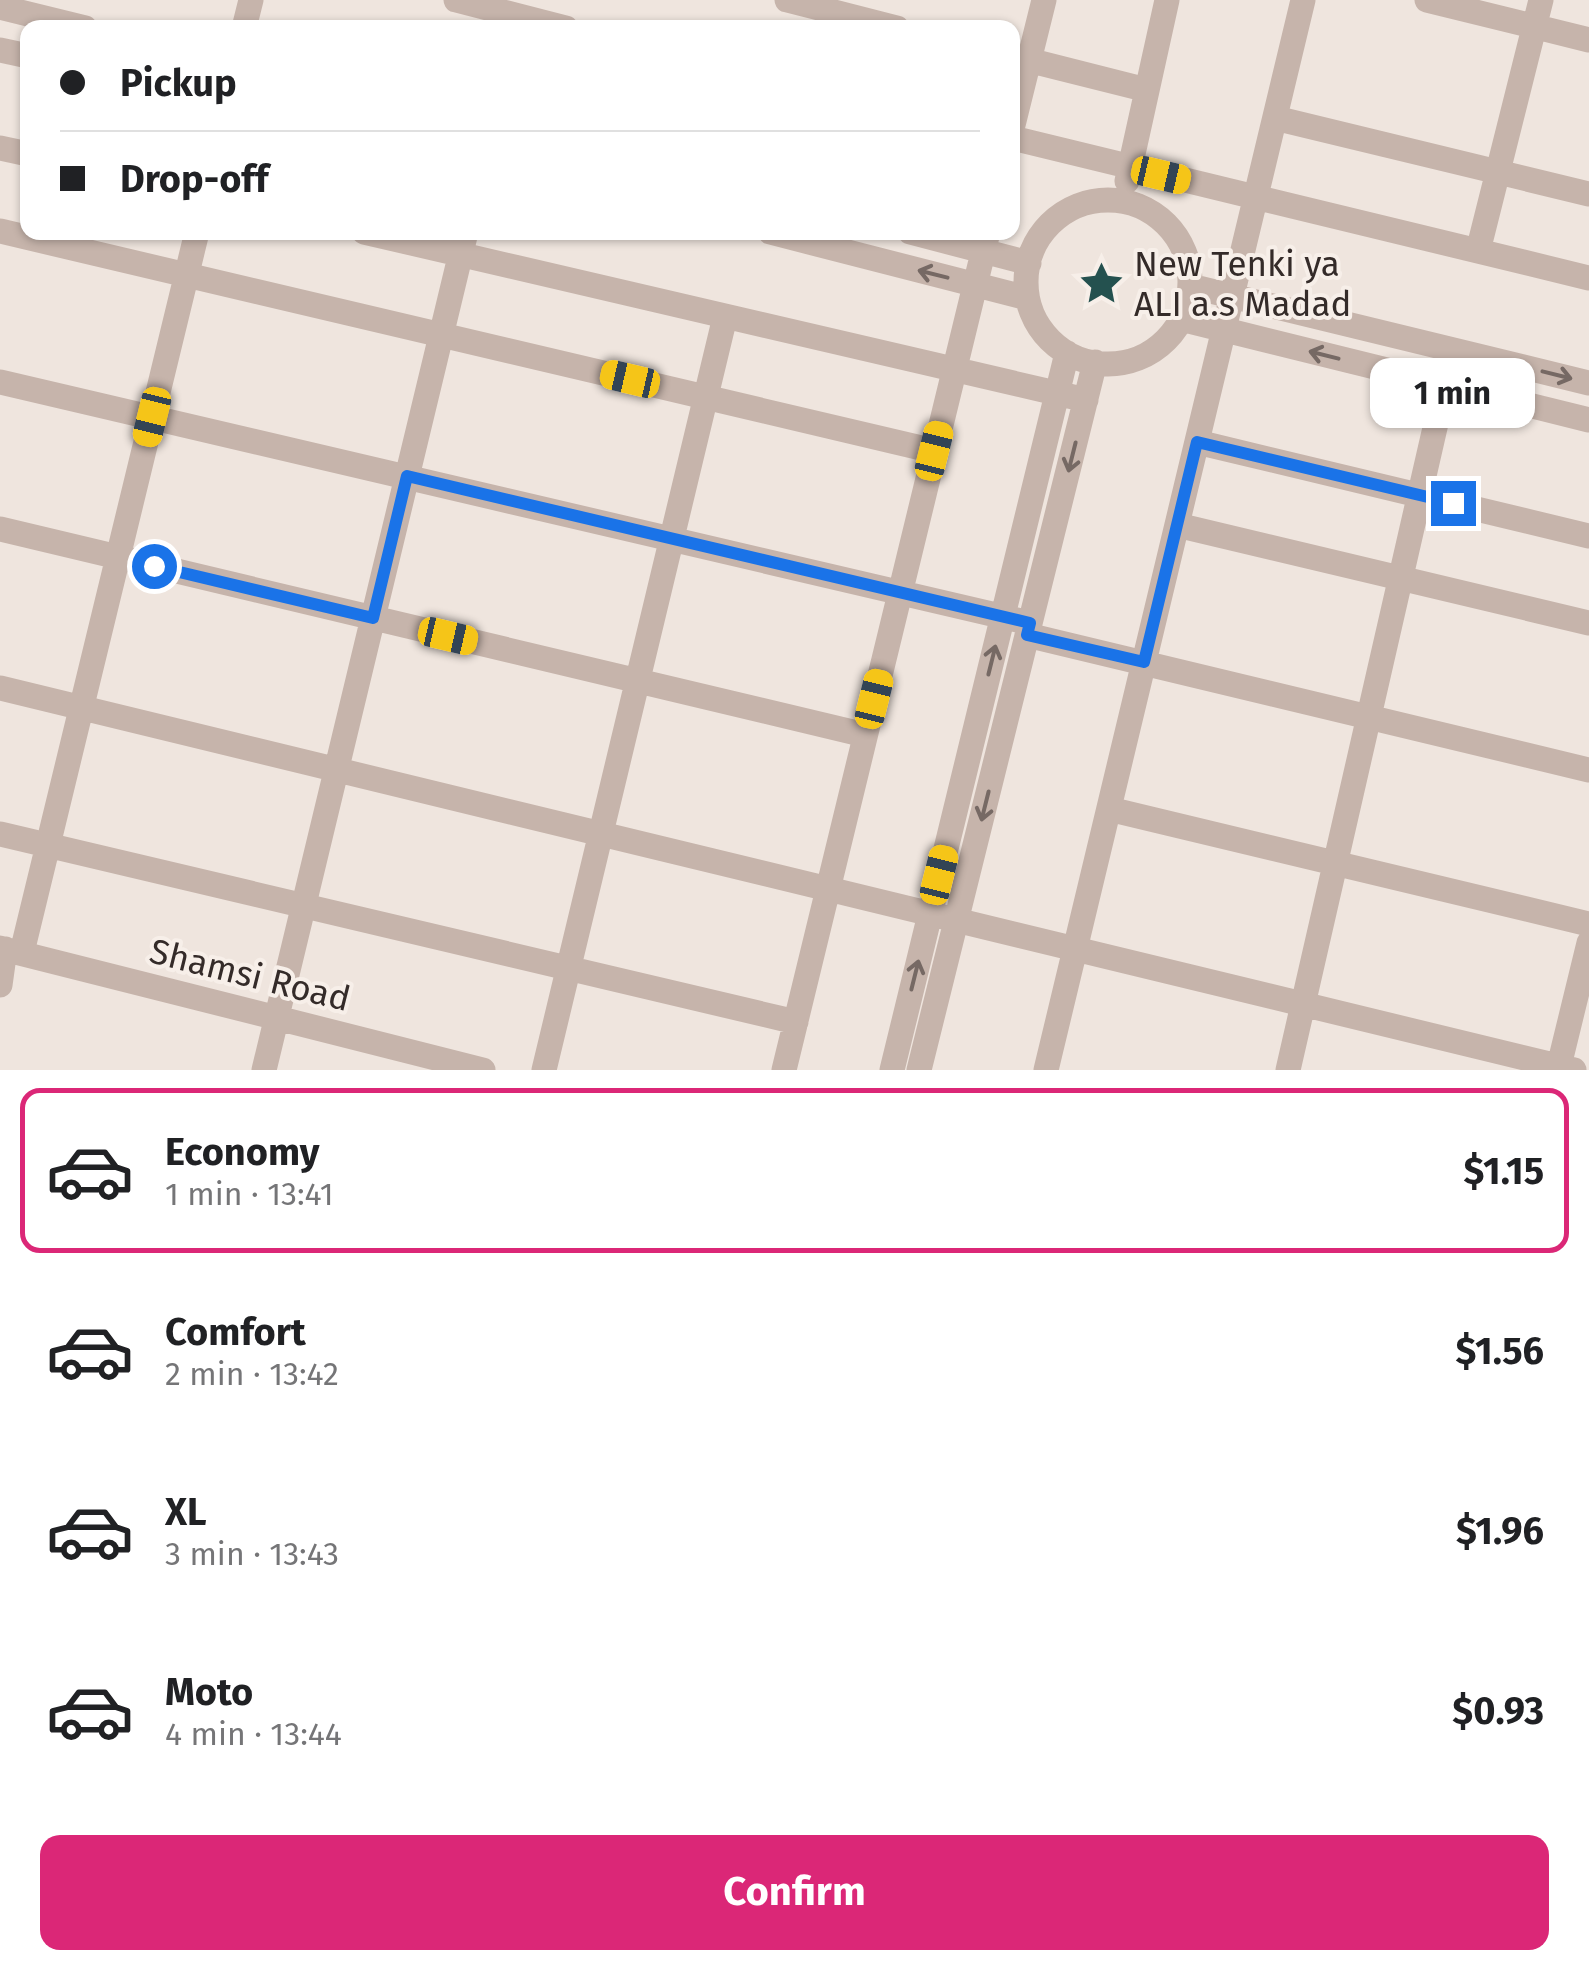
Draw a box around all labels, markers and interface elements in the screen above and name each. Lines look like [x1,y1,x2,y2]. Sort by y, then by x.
text: Pickup [120,60,237,106]
car [1128,154,1194,196]
text: Drop-off [120,156,268,202]
place label: New Tenki ya ALI a.s Madad [1134,243,1351,325]
place icon: New Tenki ya ALI a.s Madad [1077,260,1125,308]
one-way arrow [917,264,949,283]
one-way arrow [1309,344,1340,363]
car [597,358,663,400]
callout: 1 min [1370,358,1536,428]
one-way arrow [1540,367,1572,385]
text: 1 min [1414,374,1491,412]
car [130,384,174,450]
car [912,418,956,484]
one-way arrow [1061,441,1080,472]
route end [1431,481,1476,526]
route start [132,544,177,589]
car [415,615,481,657]
one-way arrow [984,645,1002,677]
car [852,666,896,732]
one-way arrow [975,789,993,821]
car [917,842,961,908]
street label: Shamsi Road [146,930,354,1020]
one-way arrow [907,960,925,992]
icon: car [45,1126,135,1216]
text: Economy [165,1129,320,1175]
text: $1.15 [1464,1148,1544,1194]
text: 1 min · 13:41 [165,1175,334,1213]
icon: car [45,1306,135,1396]
text: Comfort [165,1309,306,1355]
text: $1.56 [1456,1328,1544,1374]
text: 2 min · 13:42 [165,1355,339,1393]
icon: car [45,1486,135,1576]
text: XL [165,1489,207,1535]
text: $1.96 [1456,1508,1544,1554]
text: 3 min · 13:43 [165,1535,339,1573]
icon: car [45,1666,135,1756]
text: Moto [165,1669,253,1715]
text: $0.93 [1452,1688,1544,1734]
text: 4 min · 13:44 [165,1715,342,1753]
button: Confirm [40,1835,1549,1950]

